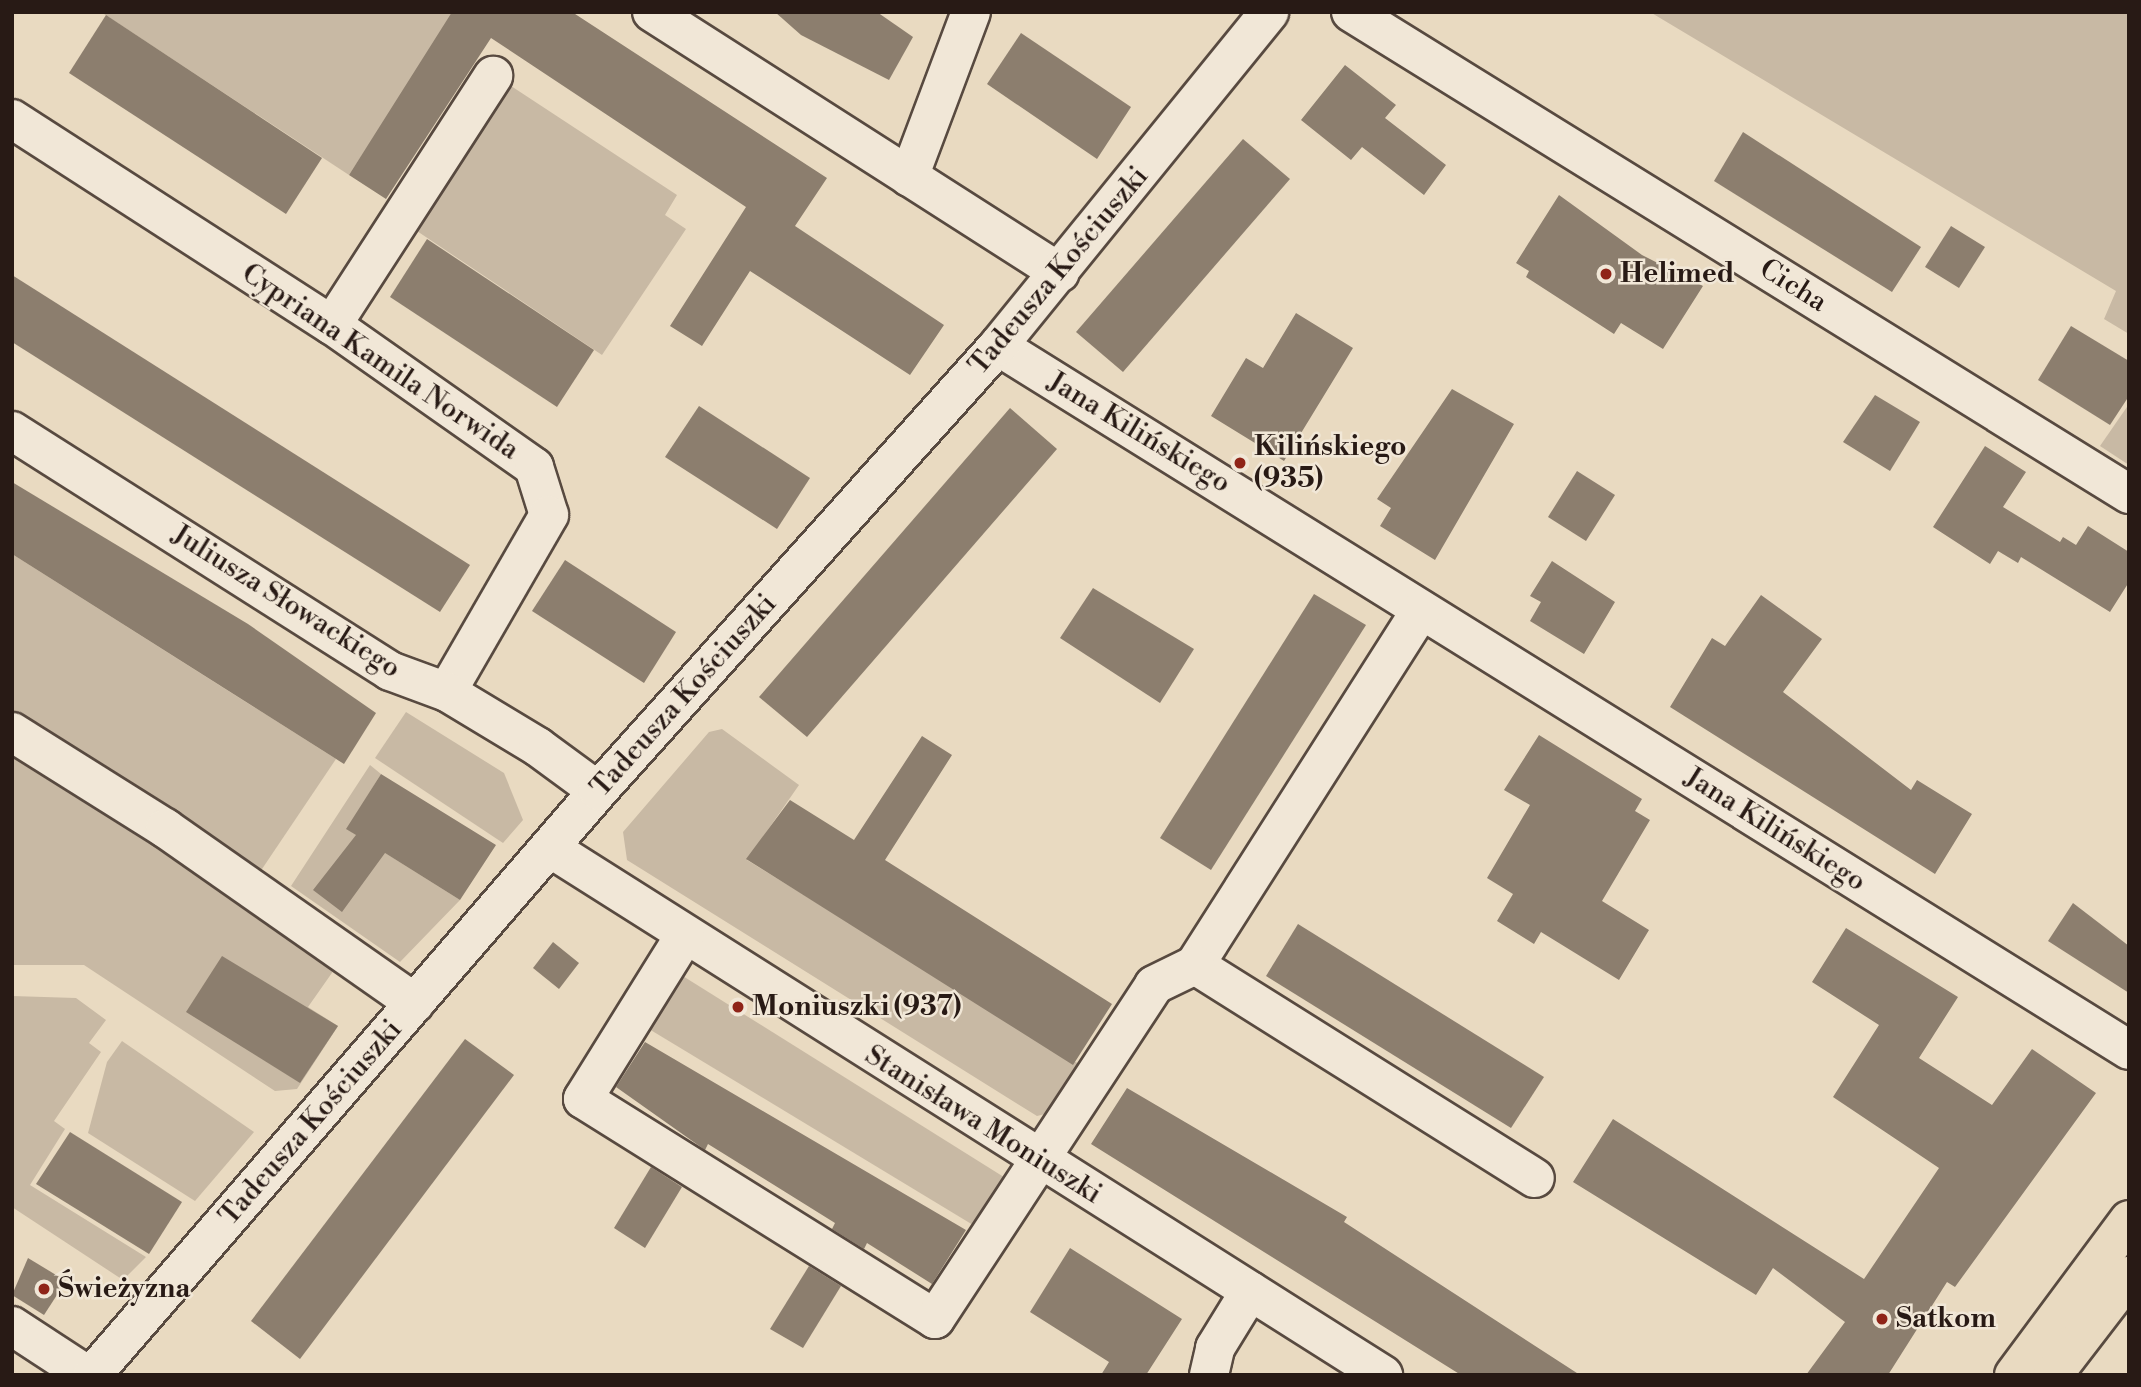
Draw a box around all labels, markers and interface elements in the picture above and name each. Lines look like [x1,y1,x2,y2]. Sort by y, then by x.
street label: Tadeusza Kościuszki [962,160,1156,382]
street label: Cicha [1753,252,1833,320]
street label: Cypriana Kamila Norwida [235,257,525,467]
place label: Helimed [1620,257,1734,291]
marker: Helimed [1598,266,1614,282]
street label: Jana Kilińskiego [1042,365,1236,501]
place label: Kilińskiego (935) [1254,430,1407,496]
marker: Kilińskiego (935) [1232,455,1248,471]
street label: Juliusza Słowackiego [166,518,406,686]
street label: Tadeusza Kościuszki [584,588,784,804]
street label: Jana Kilińskiego [1678,761,1872,899]
place label: Moniuszki (937) [752,990,961,1024]
marker: Moniuszki (937) [730,999,746,1015]
street label: Tadeusza Kościuszki [213,1014,409,1232]
street label: Stanisława Moniuszki [859,1039,1107,1211]
place label: Świeżyzna [58,1272,190,1306]
marker: Świeżyzna [36,1281,52,1297]
place label: Satkom [1896,1302,1996,1336]
marker: Satkom [1874,1311,1890,1327]

